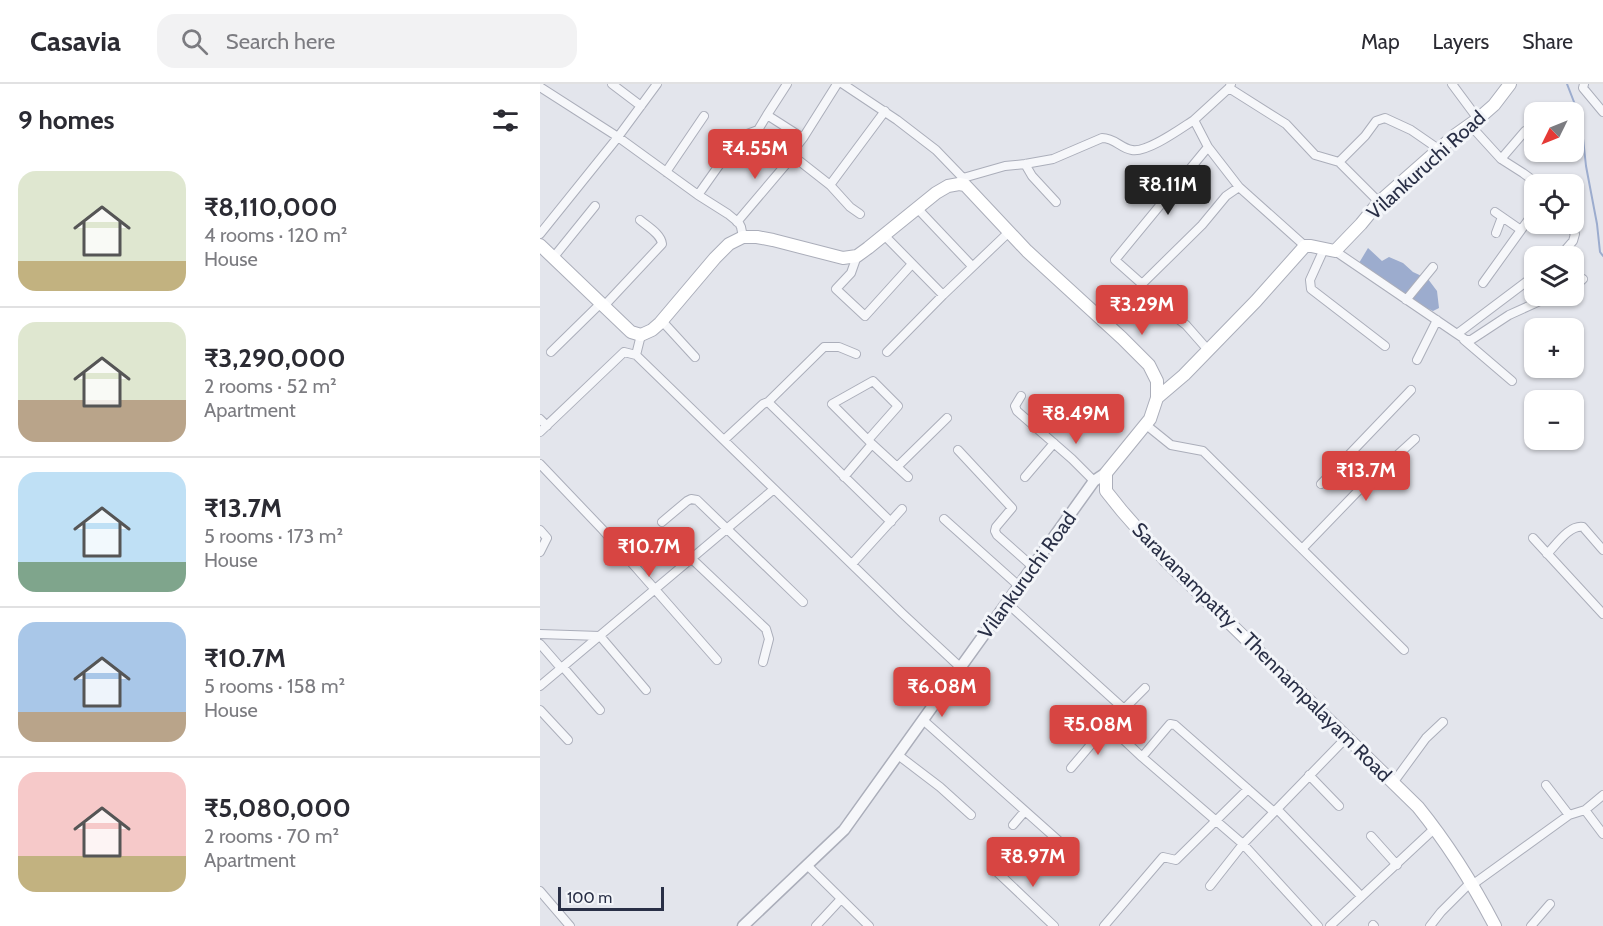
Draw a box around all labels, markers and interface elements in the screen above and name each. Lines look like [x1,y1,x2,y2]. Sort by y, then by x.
search box [157,14,577,68]
text: Casavia [30,24,121,58]
icon: search [178,25,211,58]
text: Search here [226,28,335,55]
text: Map [1361,29,1400,54]
text: Layers [1433,29,1489,54]
text: Share [1522,29,1573,54]
north arrow [1524,102,1584,162]
map controls [1524,102,1584,450]
text: 9 homes [18,104,115,136]
icon: filters [489,104,522,137]
street label: Vilankuruchi Road [1362,106,1490,224]
pin: ₹4.55M [706,129,804,180]
text: ₹4.55M [722,136,788,160]
pin: ₹8.11M [1119,165,1217,216]
text: ₹8.11M [1139,172,1197,196]
button: locate [1524,174,1584,234]
text: ₹8,110,000 [204,191,338,223]
icon: home [66,195,138,267]
text: 4 rooms · 120 m² [204,223,347,247]
button: layers [1524,246,1584,306]
text: House [204,247,258,271]
pin: ₹3.29M [1093,285,1191,336]
text: ₹3.29M [1110,292,1174,316]
button: + [1524,318,1584,378]
text: ₹3,290,000 [204,342,346,374]
icon: home [66,346,138,418]
text: 2 rooms · 52 m² [204,374,337,398]
button: − [1524,390,1584,450]
pin: ₹8.49M [1027,394,1125,445]
text: Apartment [204,398,296,422]
text: ₹8.49M [1042,401,1110,425]
pin: ₹13.7M [1317,451,1415,502]
text: ₹13.7M [1336,458,1396,482]
text: ₹13.7M [204,492,282,524]
icon: home [66,496,138,568]
street label: Vilankuruchi Road [973,507,1081,643]
street label: Saravanampatty - Thennampalayam Road [1127,517,1397,787]
text: 5 rooms · 173 m² [204,524,343,548]
pin: ₹10.7M [600,527,698,578]
text: ₹10.7M [617,534,681,558]
text: House [204,548,258,572]
text: ₹10.7M [204,642,286,674]
icon: home [66,646,138,718]
pin: ₹6.08M [893,667,991,718]
text: 5 rooms · 158 m² [204,674,345,698]
text: ₹6.08M [907,674,977,698]
text: House [204,698,258,722]
pin: ₹5.08M [1049,705,1147,756]
text: ₹5.08M [1064,712,1132,736]
text: ₹5,080,000 [204,792,351,824]
icon: home [66,796,138,868]
text: 2 rooms · 70 m² [204,824,339,848]
pin: ₹8.97M [984,837,1082,888]
text: ₹8.97M [1001,844,1065,868]
text: Apartment [204,848,296,872]
scale bar [558,884,664,912]
text: 100 m [567,888,612,907]

